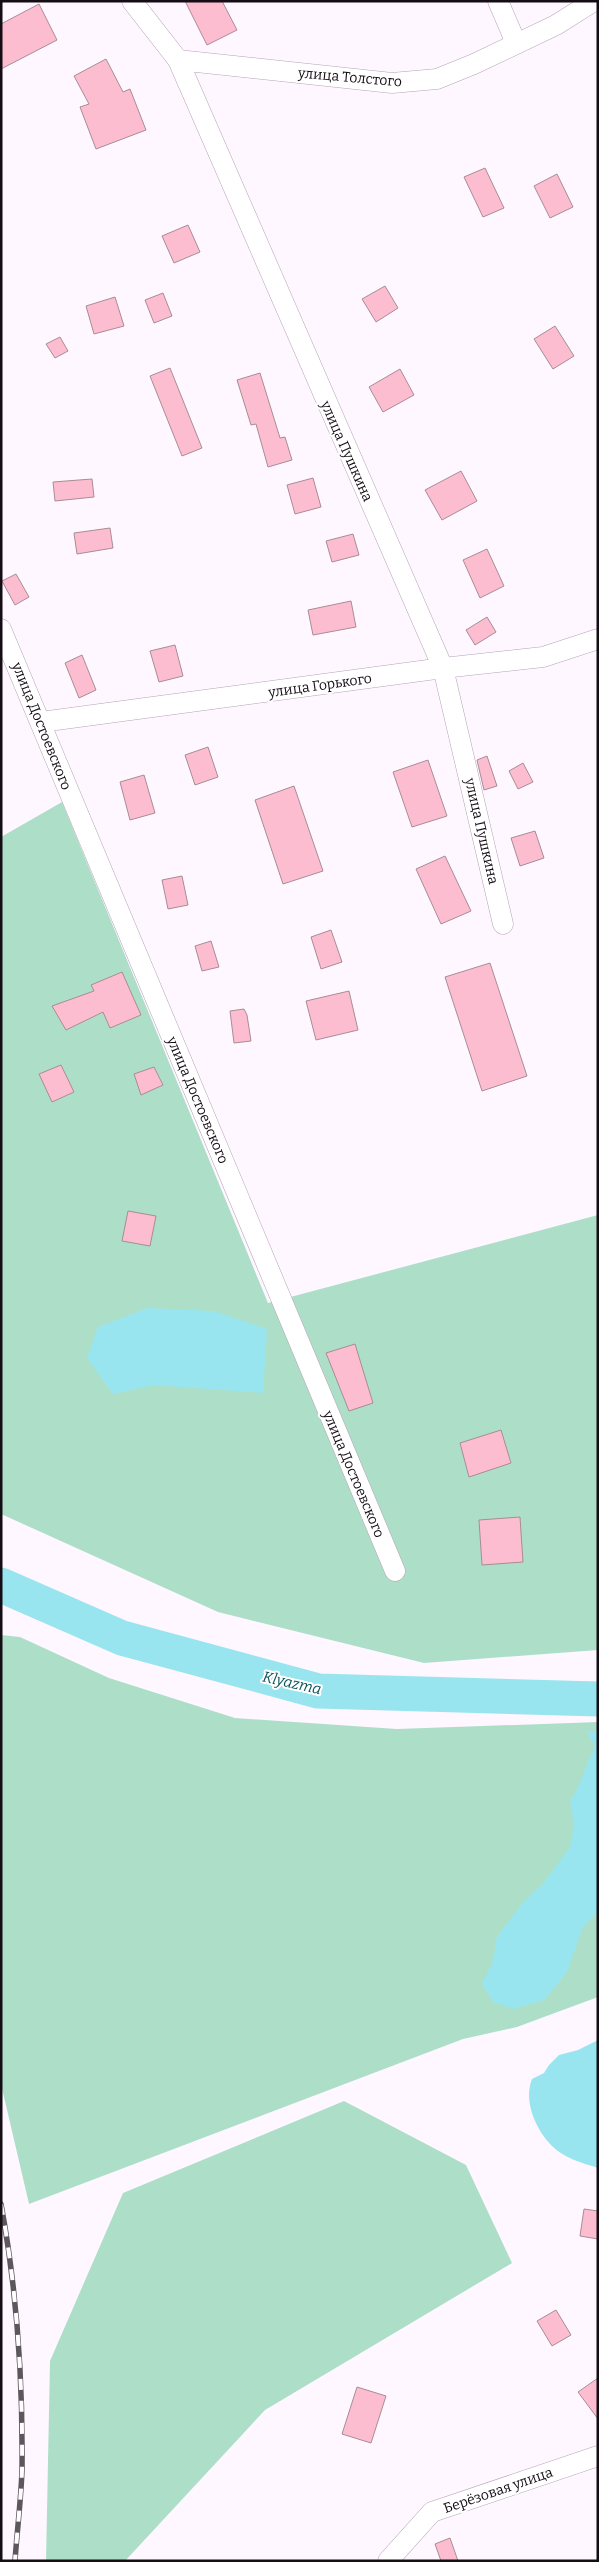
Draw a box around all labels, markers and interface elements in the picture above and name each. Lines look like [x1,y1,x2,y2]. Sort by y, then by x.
street label: улица Толстого [296,64,403,91]
street label: улица Пушкина [316,397,376,504]
street label: улица Достоевского [8,659,75,793]
street label: улица Горького [266,670,373,701]
street label: улица Пушкина [461,775,502,886]
street label: улица Достоевского [163,1033,232,1166]
street label: улица Достоевского [319,1407,388,1540]
water label: Klyazma [261,1668,323,1698]
street label: Берёзовая улица [441,2464,555,2517]

